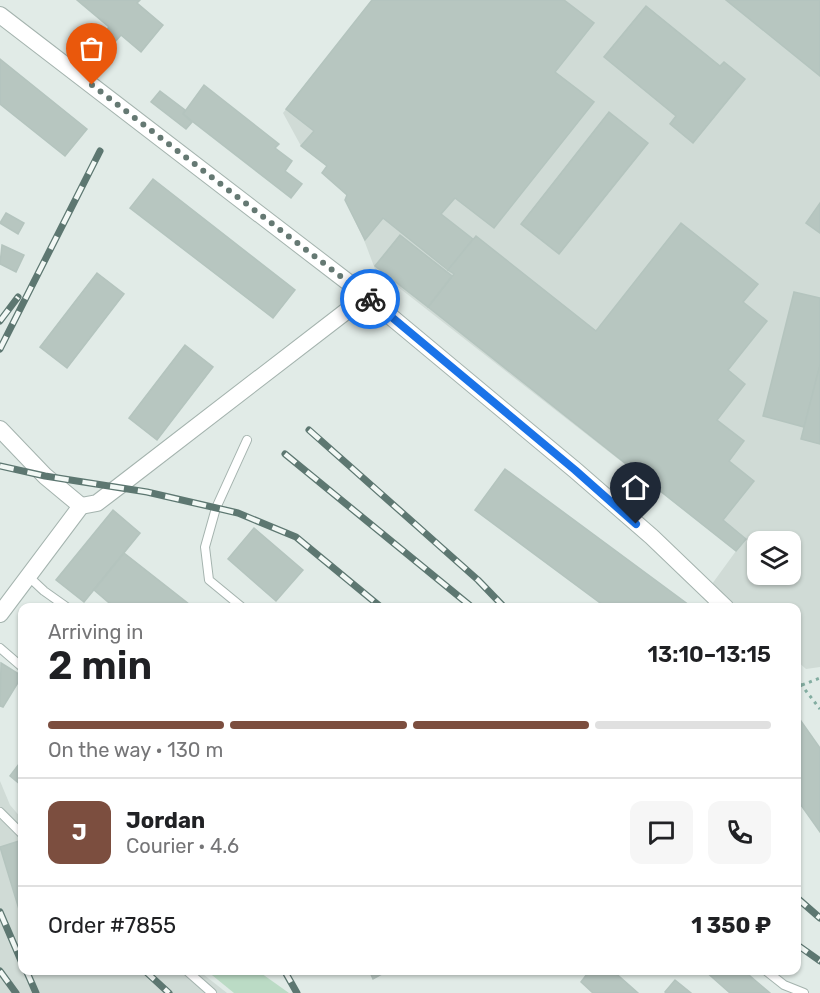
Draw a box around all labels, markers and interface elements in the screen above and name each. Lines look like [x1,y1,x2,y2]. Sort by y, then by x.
pin [66,23,117,85]
icon: bag [75,32,108,65]
courier [340,269,400,329]
icon: bike [354,283,387,316]
pin [610,462,661,524]
icon: home [619,471,652,504]
map controls [747,531,801,585]
button: layers [747,531,801,585]
text: Arriving in [48,620,143,644]
text: 13:10–13:15 [648,641,771,668]
text: 2 min [48,643,152,689]
text: On the way · 130 m [48,738,223,762]
button: chat [630,801,693,864]
button: phone [708,801,771,864]
text: Jordan [126,807,205,834]
text: J [72,819,87,846]
text: Courier · 4.6 [126,834,239,858]
text: Order #7855 [48,912,176,939]
text: 1 350 ₽ [691,912,771,939]

